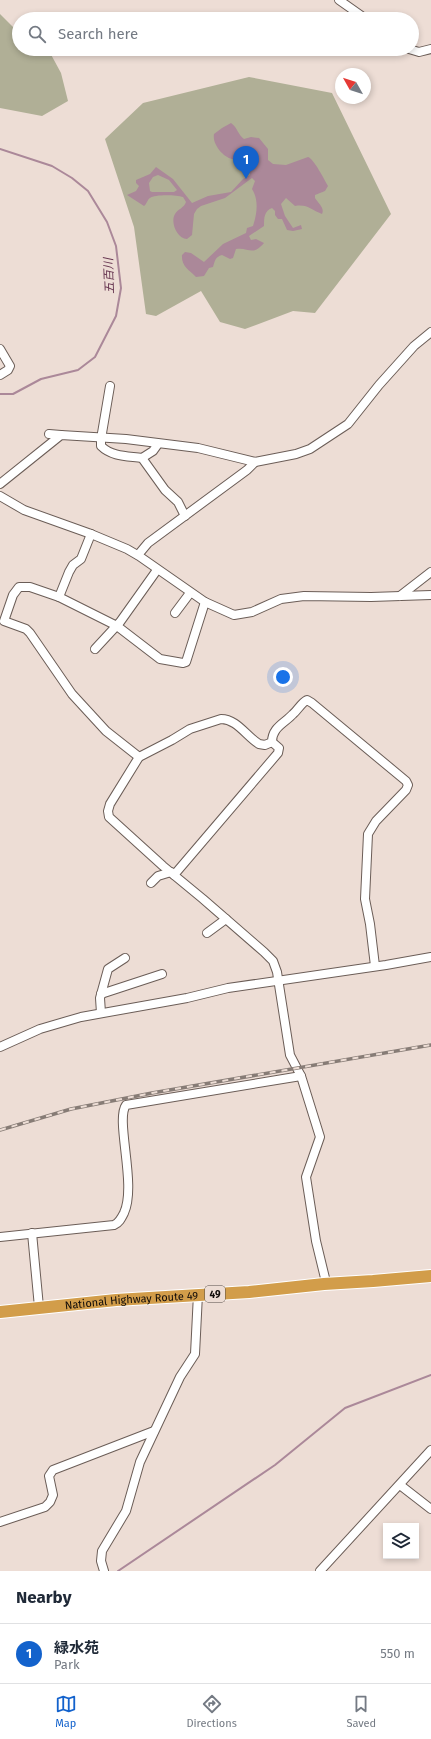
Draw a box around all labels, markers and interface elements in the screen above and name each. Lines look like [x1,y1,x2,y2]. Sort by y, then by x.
search box [12,12,419,56]
icon: search [26,23,48,45]
text: Search here [58,25,138,43]
north arrow [335,68,371,104]
pin: 1 [233,146,259,179]
water label: 五百川 [101,256,117,294]
your location [273,667,293,687]
road number: 49 [205,1286,225,1302]
street label: National Highway Route 49 [64,1289,199,1312]
map controls [383,1523,419,1559]
button: layers [383,1523,419,1559]
text: Nearby [16,1587,71,1608]
text: 緑水苑 [54,1639,99,1657]
text: 1 [26,1646,32,1661]
text: 550 m [380,1646,415,1661]
text: Park [54,1657,80,1672]
tab: Map [55,1693,77,1730]
tab: Directions [186,1693,237,1730]
tab: Saved [346,1693,376,1730]

